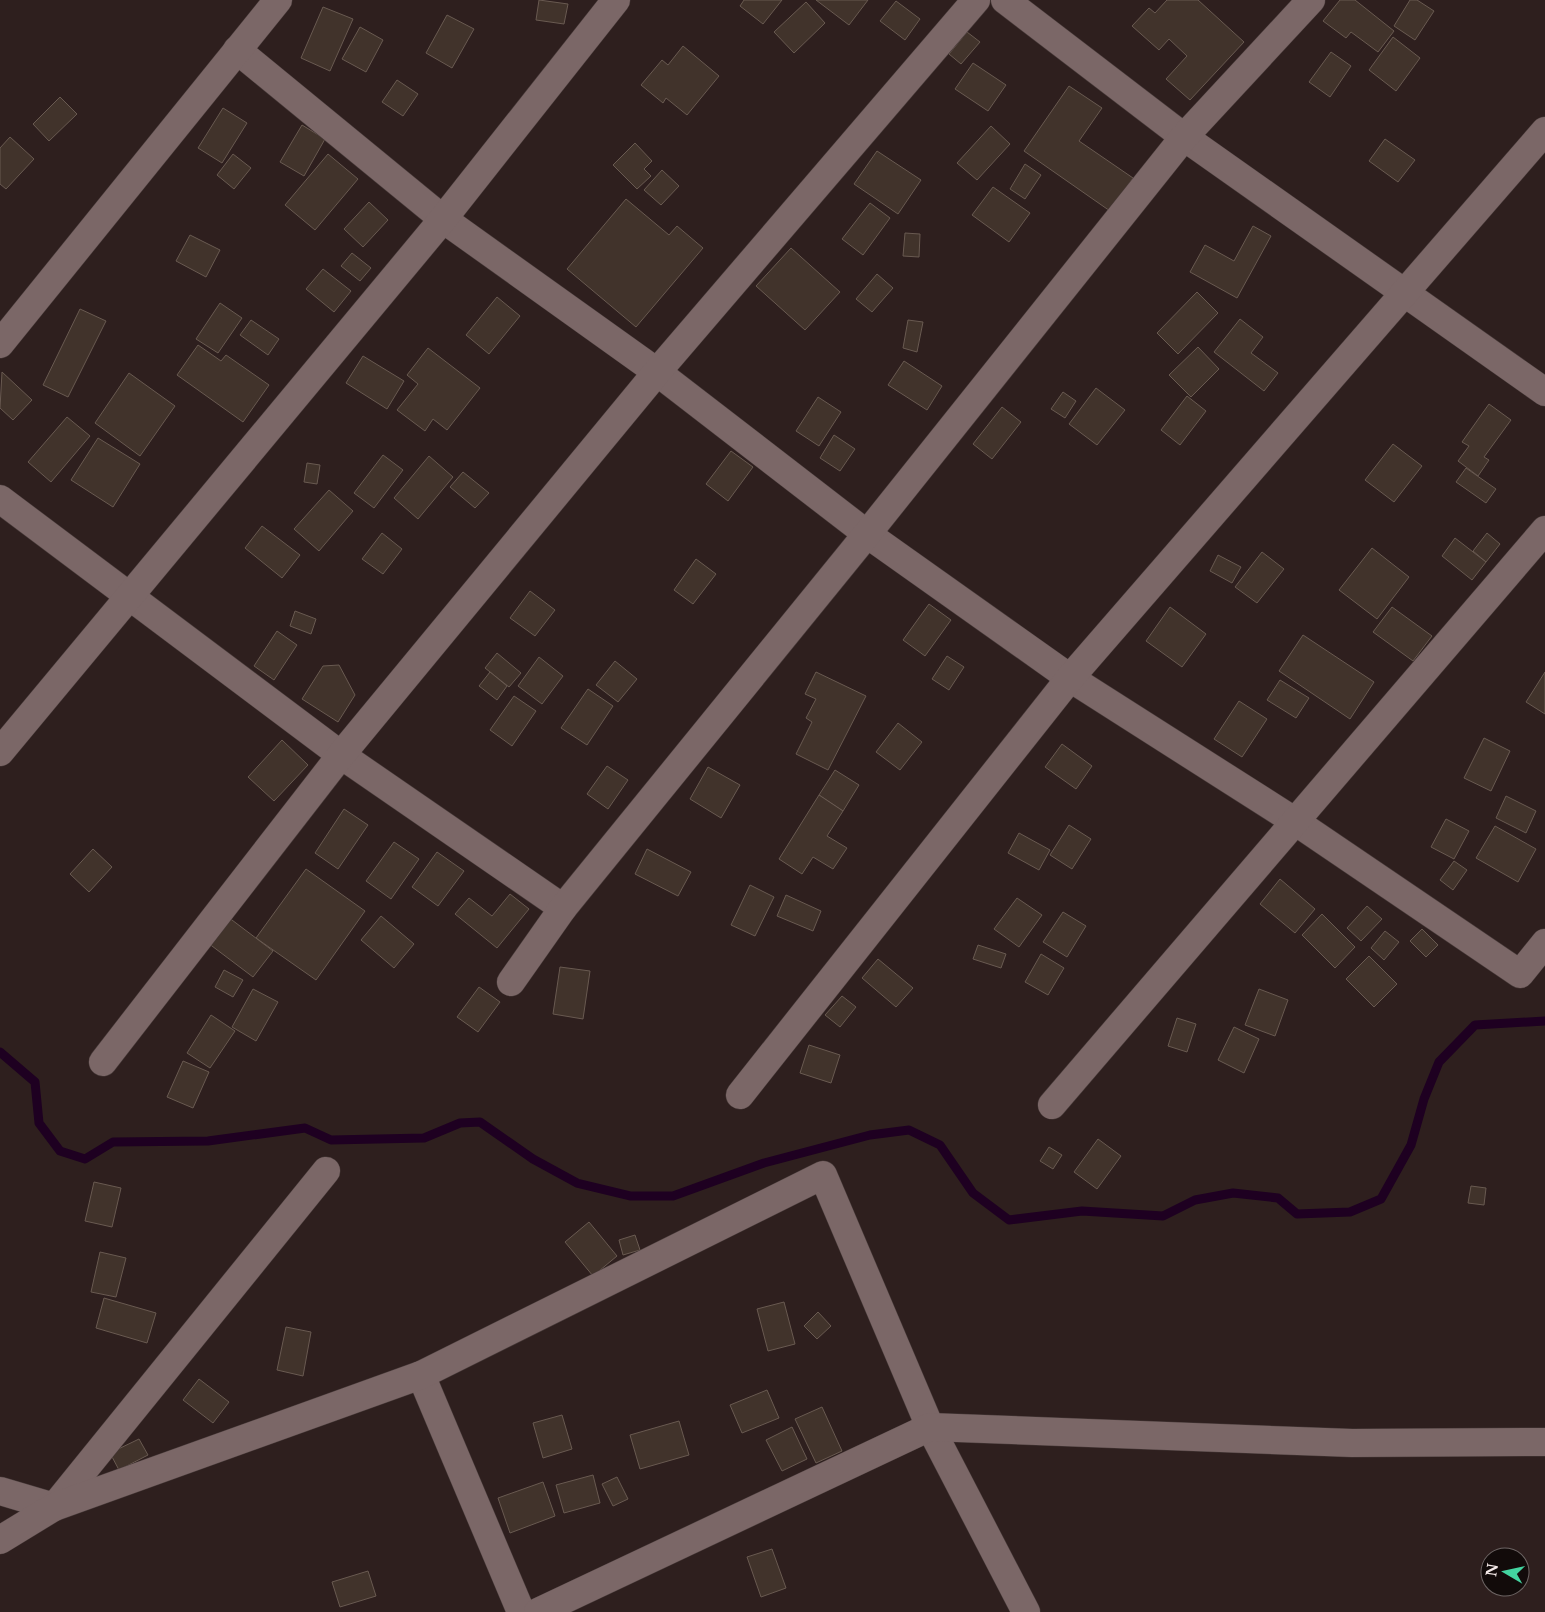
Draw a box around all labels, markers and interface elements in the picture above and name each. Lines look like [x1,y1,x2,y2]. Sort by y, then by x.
north arrow [1480,1547,1530,1597]
text: N [1482,1562,1502,1578]

